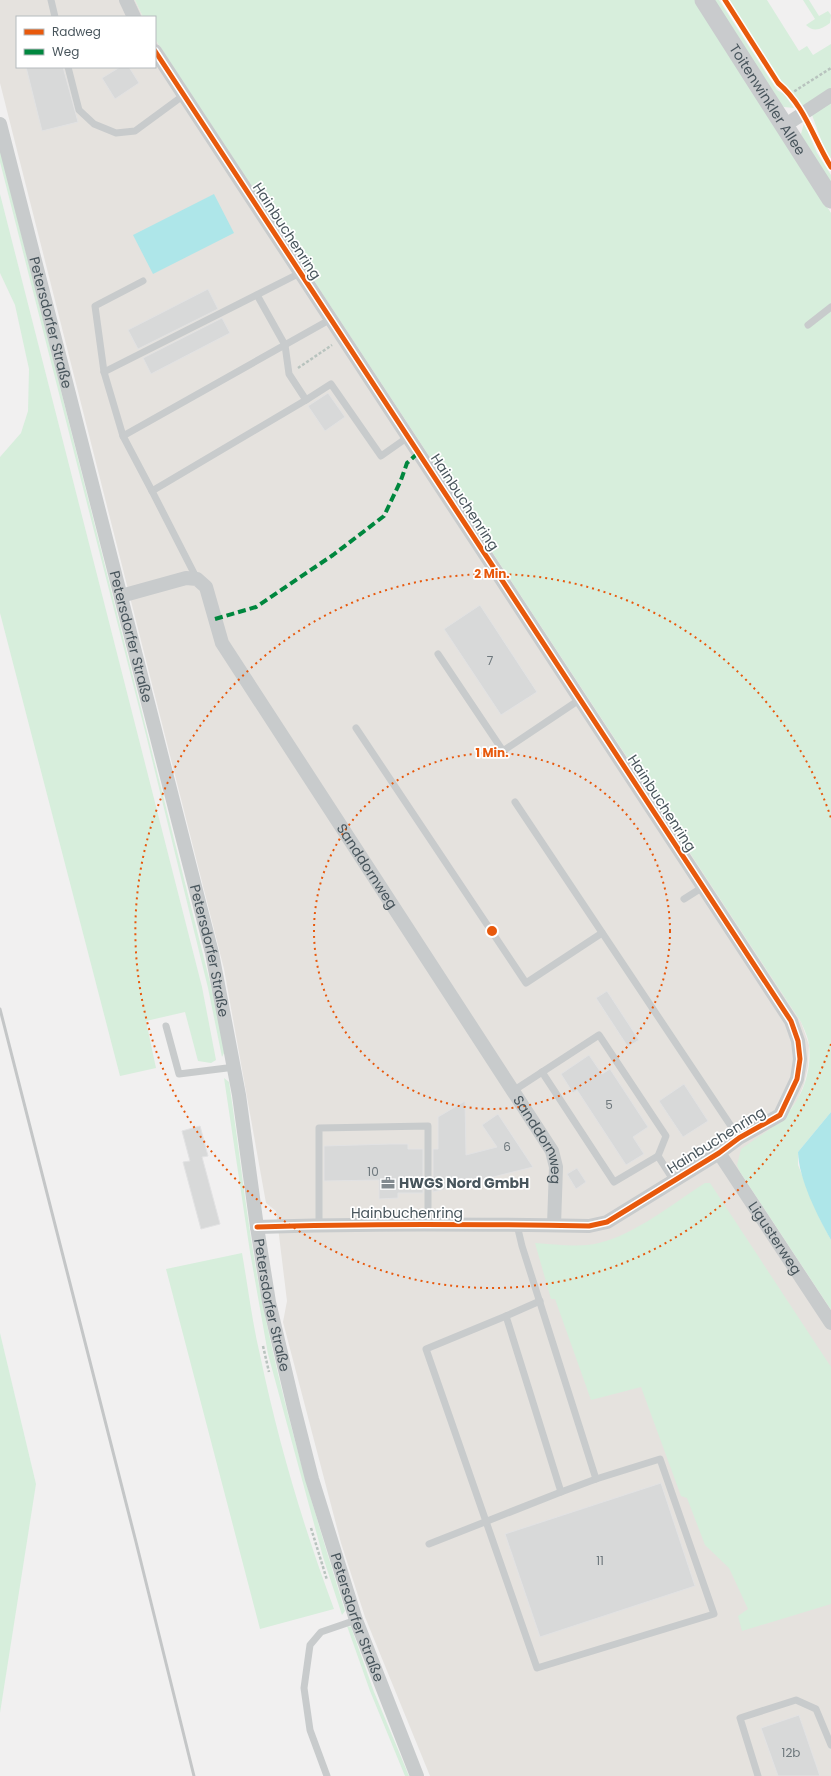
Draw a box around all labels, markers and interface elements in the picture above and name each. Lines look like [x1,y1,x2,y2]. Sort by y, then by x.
legend [16,16,156,68]
text: Radweg [52,23,101,40]
street label: Toitenwinkler Allee [724,40,811,159]
text: Weg [52,43,79,60]
street label: Hainbuchenring [248,179,326,283]
street label: Petersdorfer Straße [24,255,77,391]
street label: Hainbuchenring [426,450,504,554]
text: 2 Min. [474,565,510,582]
street label: Petersdorfer Straße [105,568,158,705]
house number: 7 [487,652,494,669]
text: 1 Min. [475,744,509,761]
street label: Hainbuchenring [623,751,701,855]
street label: Sanddornweg [332,820,402,913]
street label: Petersdorfer Straße [185,882,234,1019]
centre of rings [485,924,499,938]
street label: Sanddornweg [508,1091,566,1184]
house number: 5 [605,1096,613,1113]
street label: Hainbuchenring [663,1102,769,1178]
house number: 6 [503,1138,511,1155]
house number: 10 [367,1163,379,1180]
place label: HWGS Nord GmbH [399,1173,529,1193]
office icon: HWGS Nord GmbH [380,1175,396,1191]
street label: Ligusterweg [744,1198,807,1279]
street label: Hainbuchenring [351,1203,463,1223]
street label: Petersdorfer Straße [249,1237,295,1374]
street label: Petersdorfer Straße [326,1550,389,1685]
house number: 11 [596,1552,604,1569]
house number: 12b [782,1744,800,1761]

